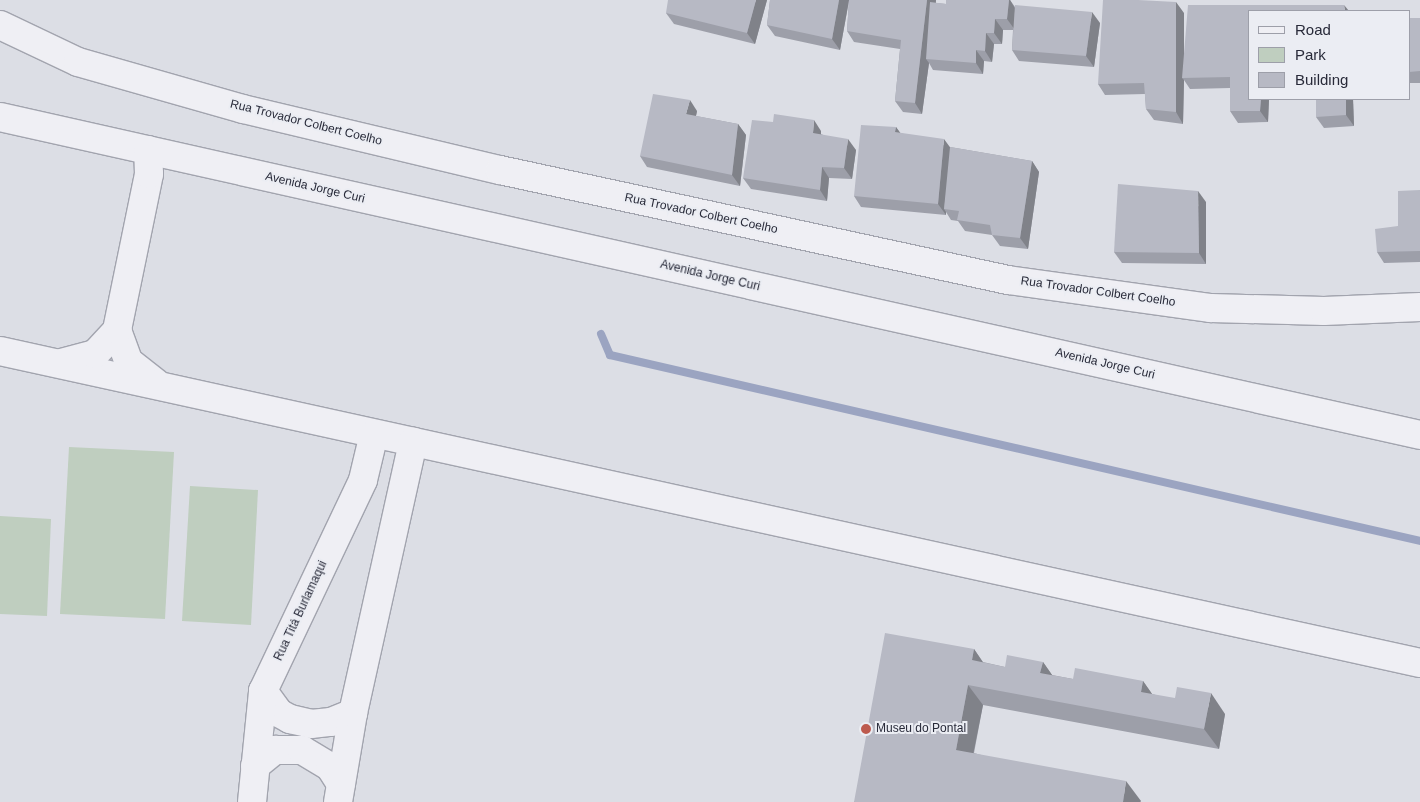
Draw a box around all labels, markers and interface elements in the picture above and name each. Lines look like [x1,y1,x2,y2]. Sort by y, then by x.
legend [1248,10,1410,100]
text: Road [1295,21,1331,38]
text: Park [1295,46,1326,63]
text: Building [1295,71,1348,88]
street label: Rua Trovador Colbert Coelho [228,97,384,149]
street label: Avenida Jorge Curi [264,170,366,206]
street label: Rua Trovador Colbert Coelho [623,191,779,237]
street label: Avenida Jorge Curi [659,258,761,294]
street label: Rua Trovador Colbert Coelho [1020,274,1176,310]
street label: Avenida Jorge Curi [1054,346,1156,382]
street label: Rua Titá Burlamaqui [271,559,331,663]
place label: Museu do Pontal [876,722,966,736]
marker: Museu do Pontal [860,723,872,735]

